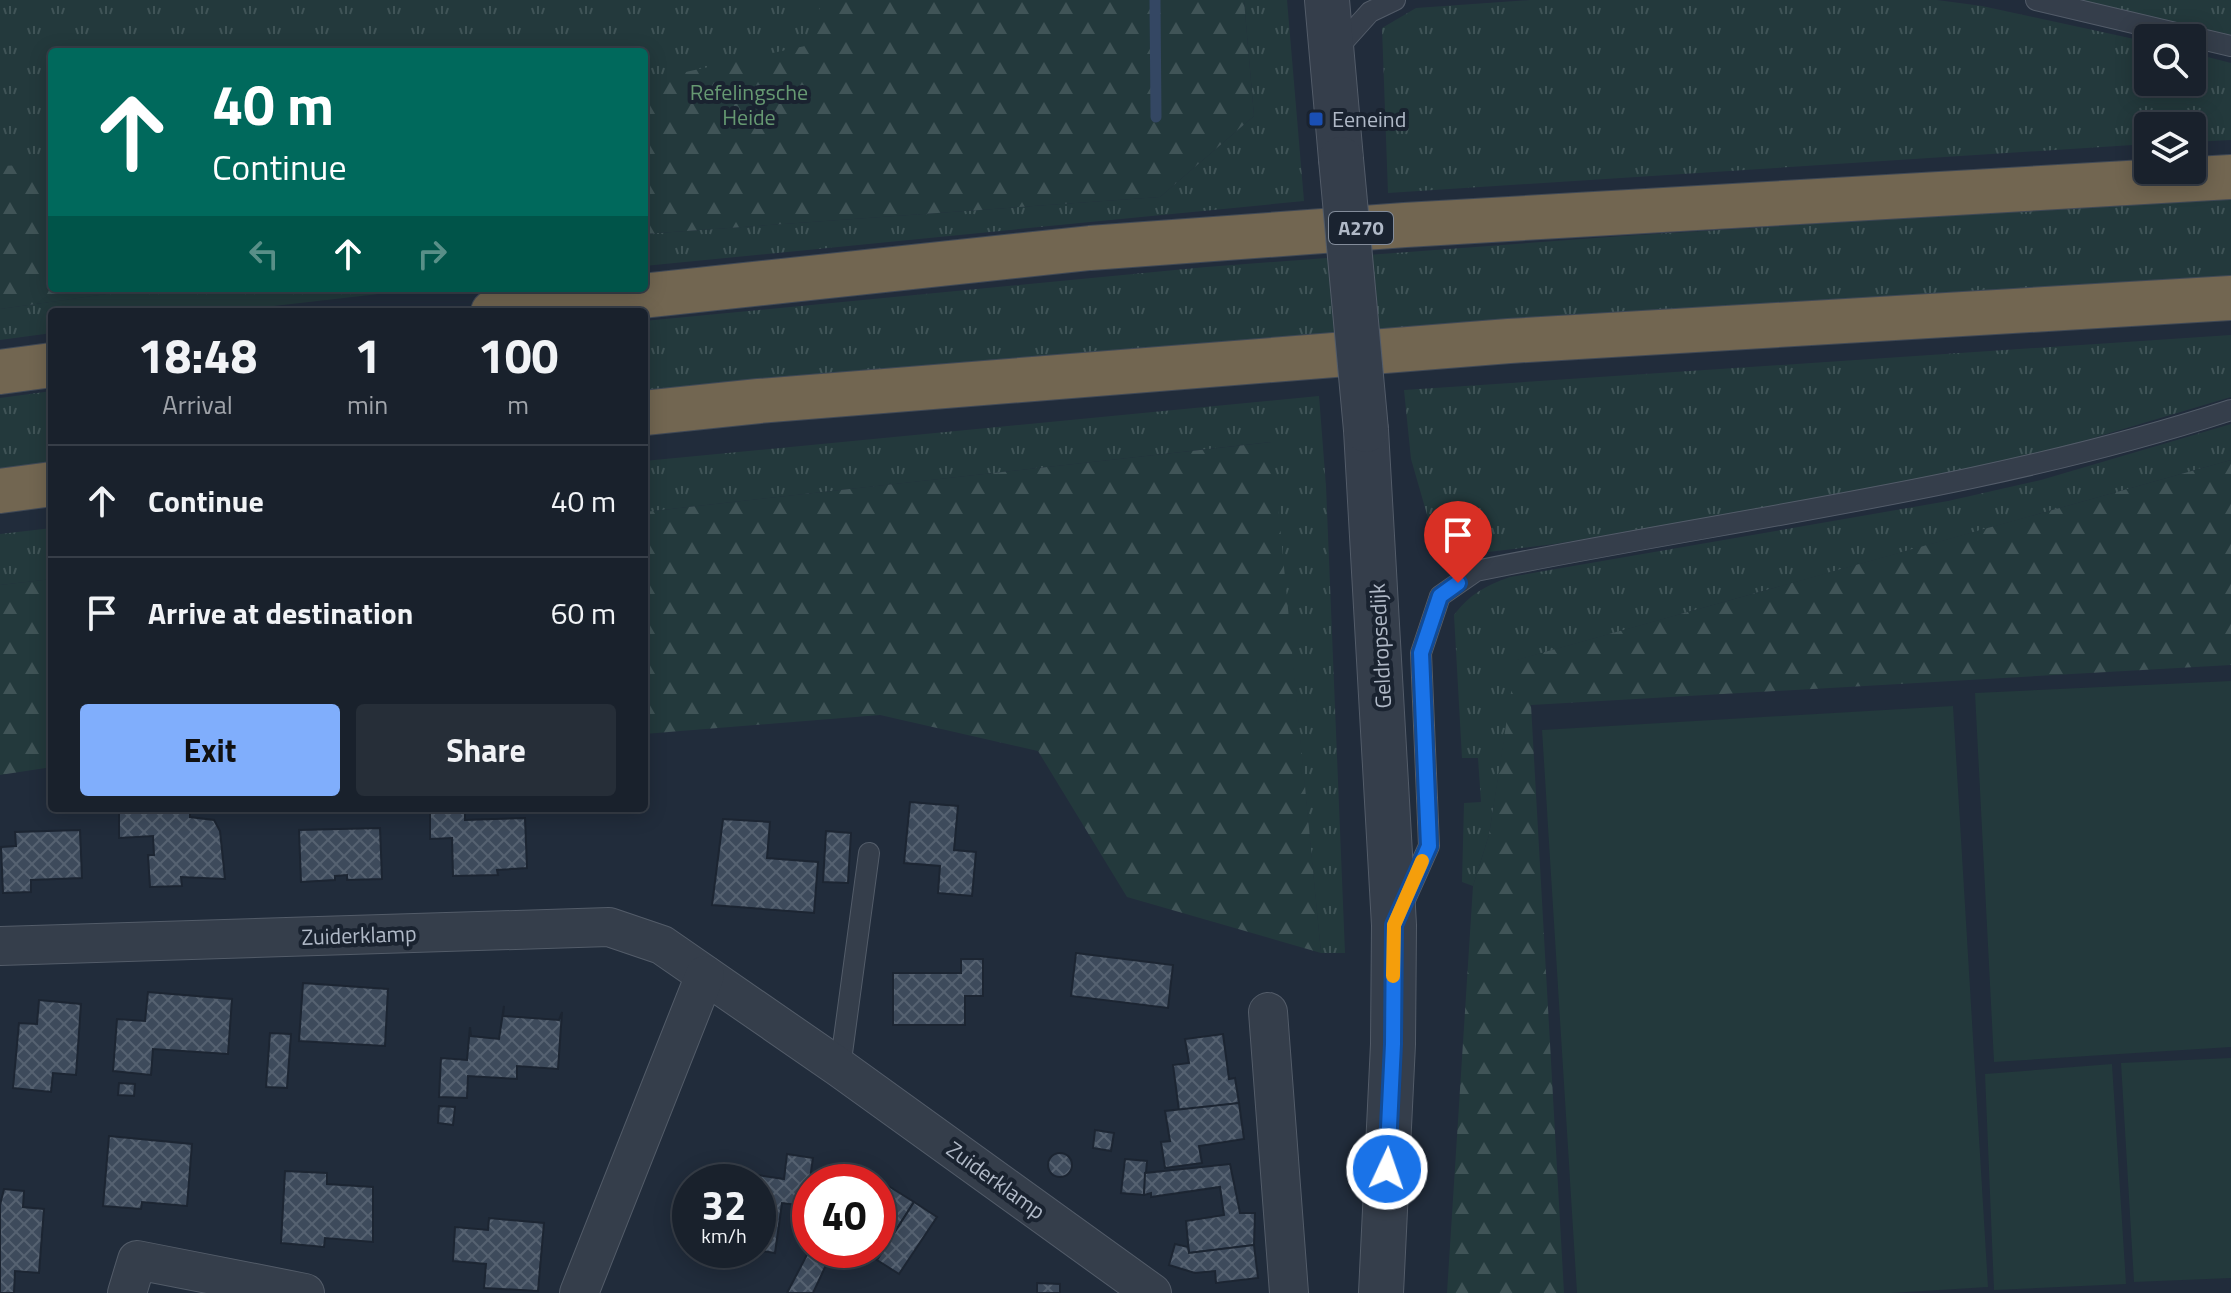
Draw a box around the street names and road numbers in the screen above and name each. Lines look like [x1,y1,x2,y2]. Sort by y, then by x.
road number: A270 [1329,212,1393,244]
street label: Geldropsedijk [1360,582,1400,709]
street label: Zuiderklamp [301,916,417,954]
street label: Zuiderklamp [939,1132,1053,1228]

